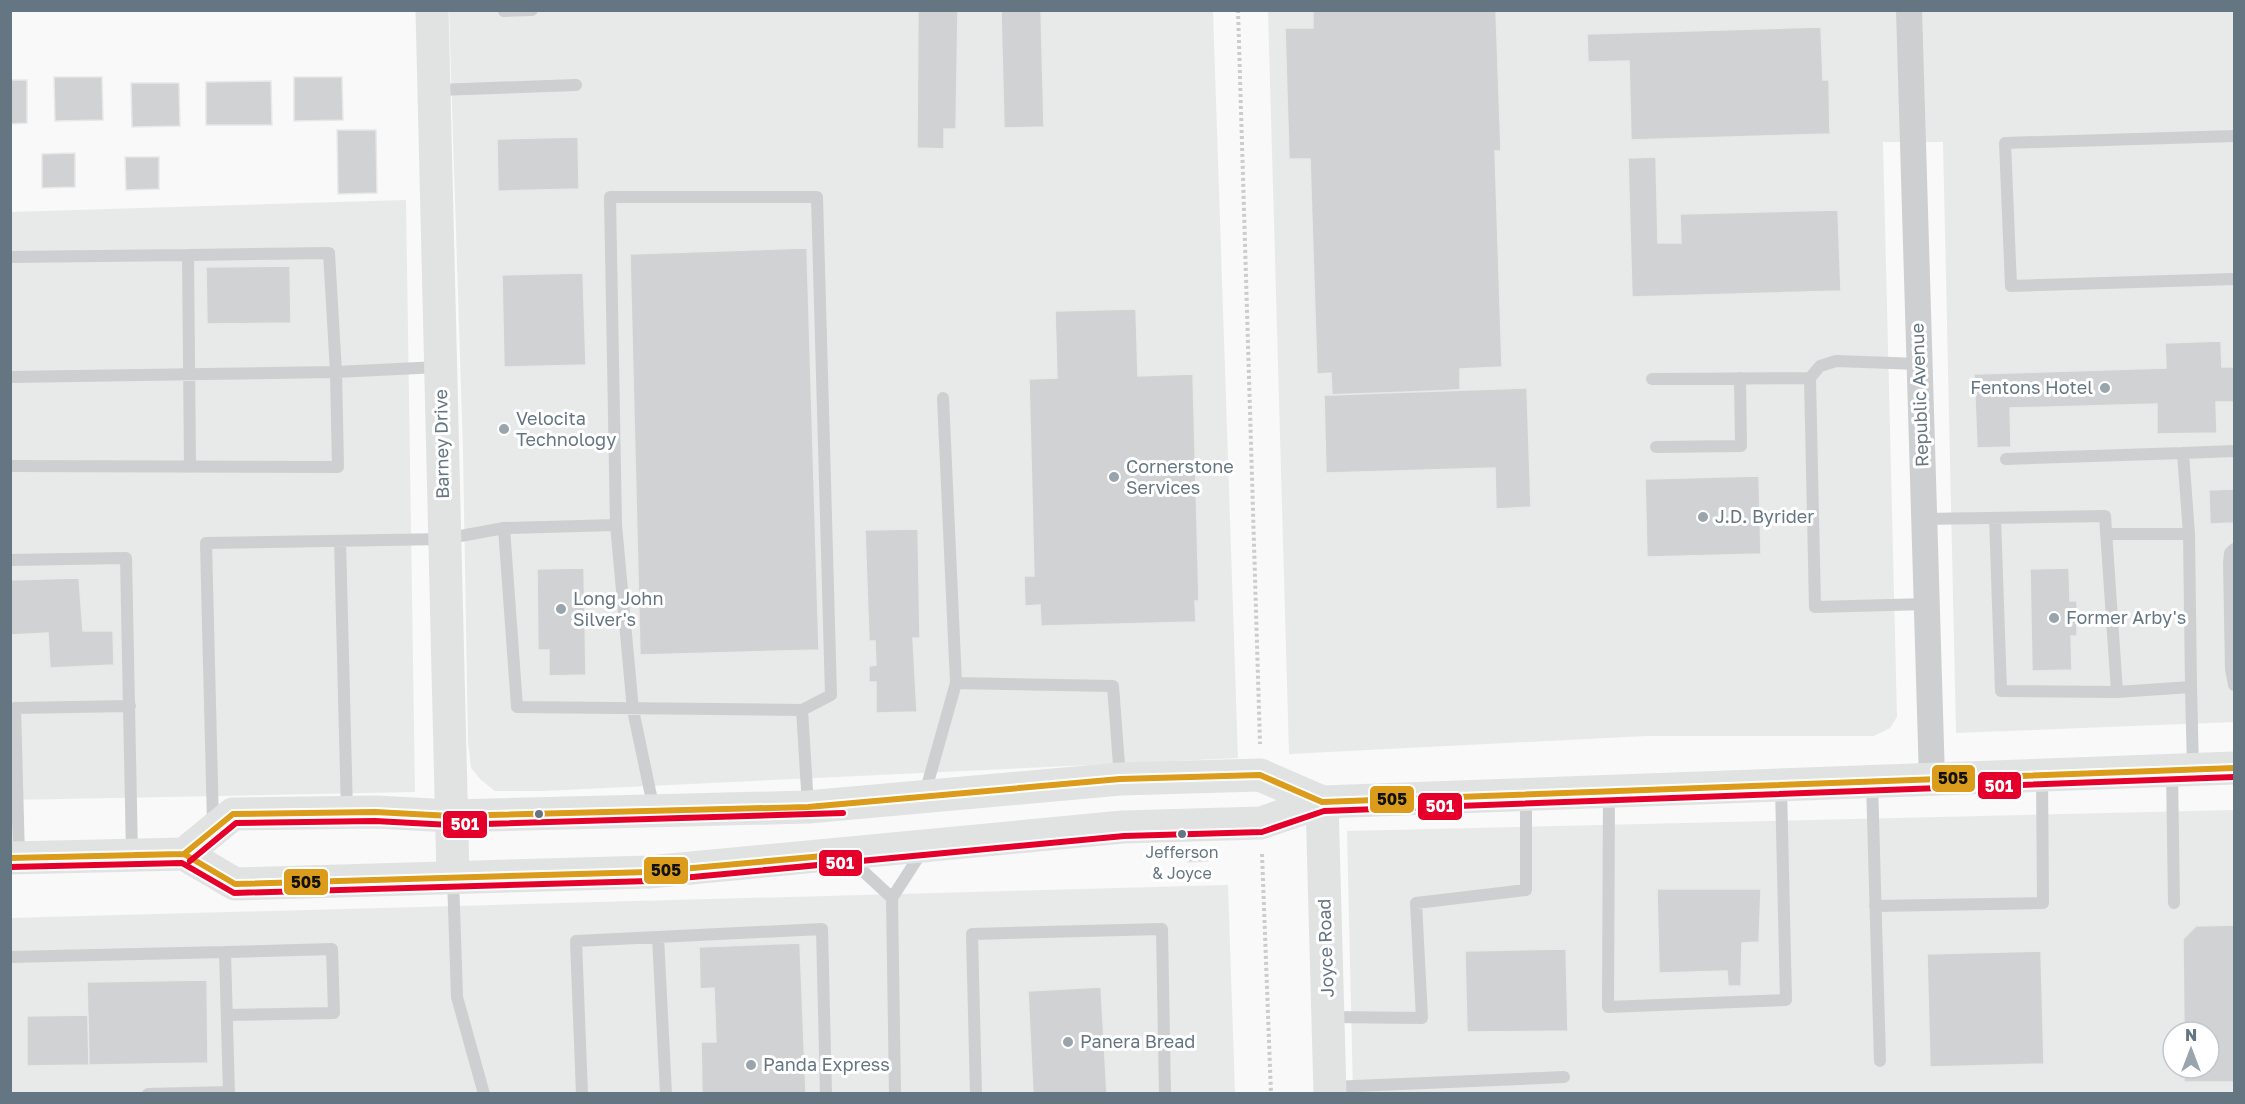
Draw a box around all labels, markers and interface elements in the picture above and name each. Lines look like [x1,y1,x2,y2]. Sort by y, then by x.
street label: Republic Avenue [1905,323,1933,467]
place label: Fentons Hotel [1970,376,2093,398]
marker: Fentons Hotel [2098,381,2112,395]
street label: Barney Drive [429,389,453,499]
place label: Velocita Technology [516,407,616,450]
marker: Velocita Technology [497,422,511,436]
place label: Cornerstone Services [1126,455,1234,498]
marker: Cornerstone Services [1107,470,1121,484]
place label: J.D. Byrider [1715,505,1814,527]
marker: J.D. Byrider [1696,510,1710,524]
place label: Long John Silver's [573,587,663,630]
marker: Long John Silver's [554,602,568,616]
place label: Former Arby's [2066,606,2186,628]
marker: Former Arby's [2047,611,2061,625]
line badge: 505 [1931,764,1976,793]
text: 505 [1938,768,1968,788]
line badge: 501 [1977,771,2022,800]
text: 501 [1985,776,2013,796]
line badge: 505 [1369,785,1415,814]
text: 505 [1377,789,1407,809]
line badge: 501 [1417,792,1463,821]
text: 501 [1426,796,1454,816]
unlabelled marker [533,808,545,820]
line badge: 501 [442,810,488,839]
text: 501 [451,814,479,834]
marker: Jefferson & Joyce [1176,828,1188,840]
place label: Jefferson & Joyce [1145,842,1219,883]
line badge: 501 [818,849,863,877]
text: 501 [826,853,854,873]
line badge: 505 [643,856,689,885]
text: 505 [651,860,681,880]
line badge: 505 [283,868,329,896]
text: 505 [291,872,321,892]
street label: Joyce Road [1312,898,1338,998]
north arrow [2161,1020,2221,1080]
text: N [2185,1025,2197,1045]
place label: Panera Bread [1080,1030,1195,1052]
marker: Panera Bread [1061,1035,1075,1049]
place label: Panda Express [763,1053,890,1075]
marker: Panda Express [744,1058,758,1072]

